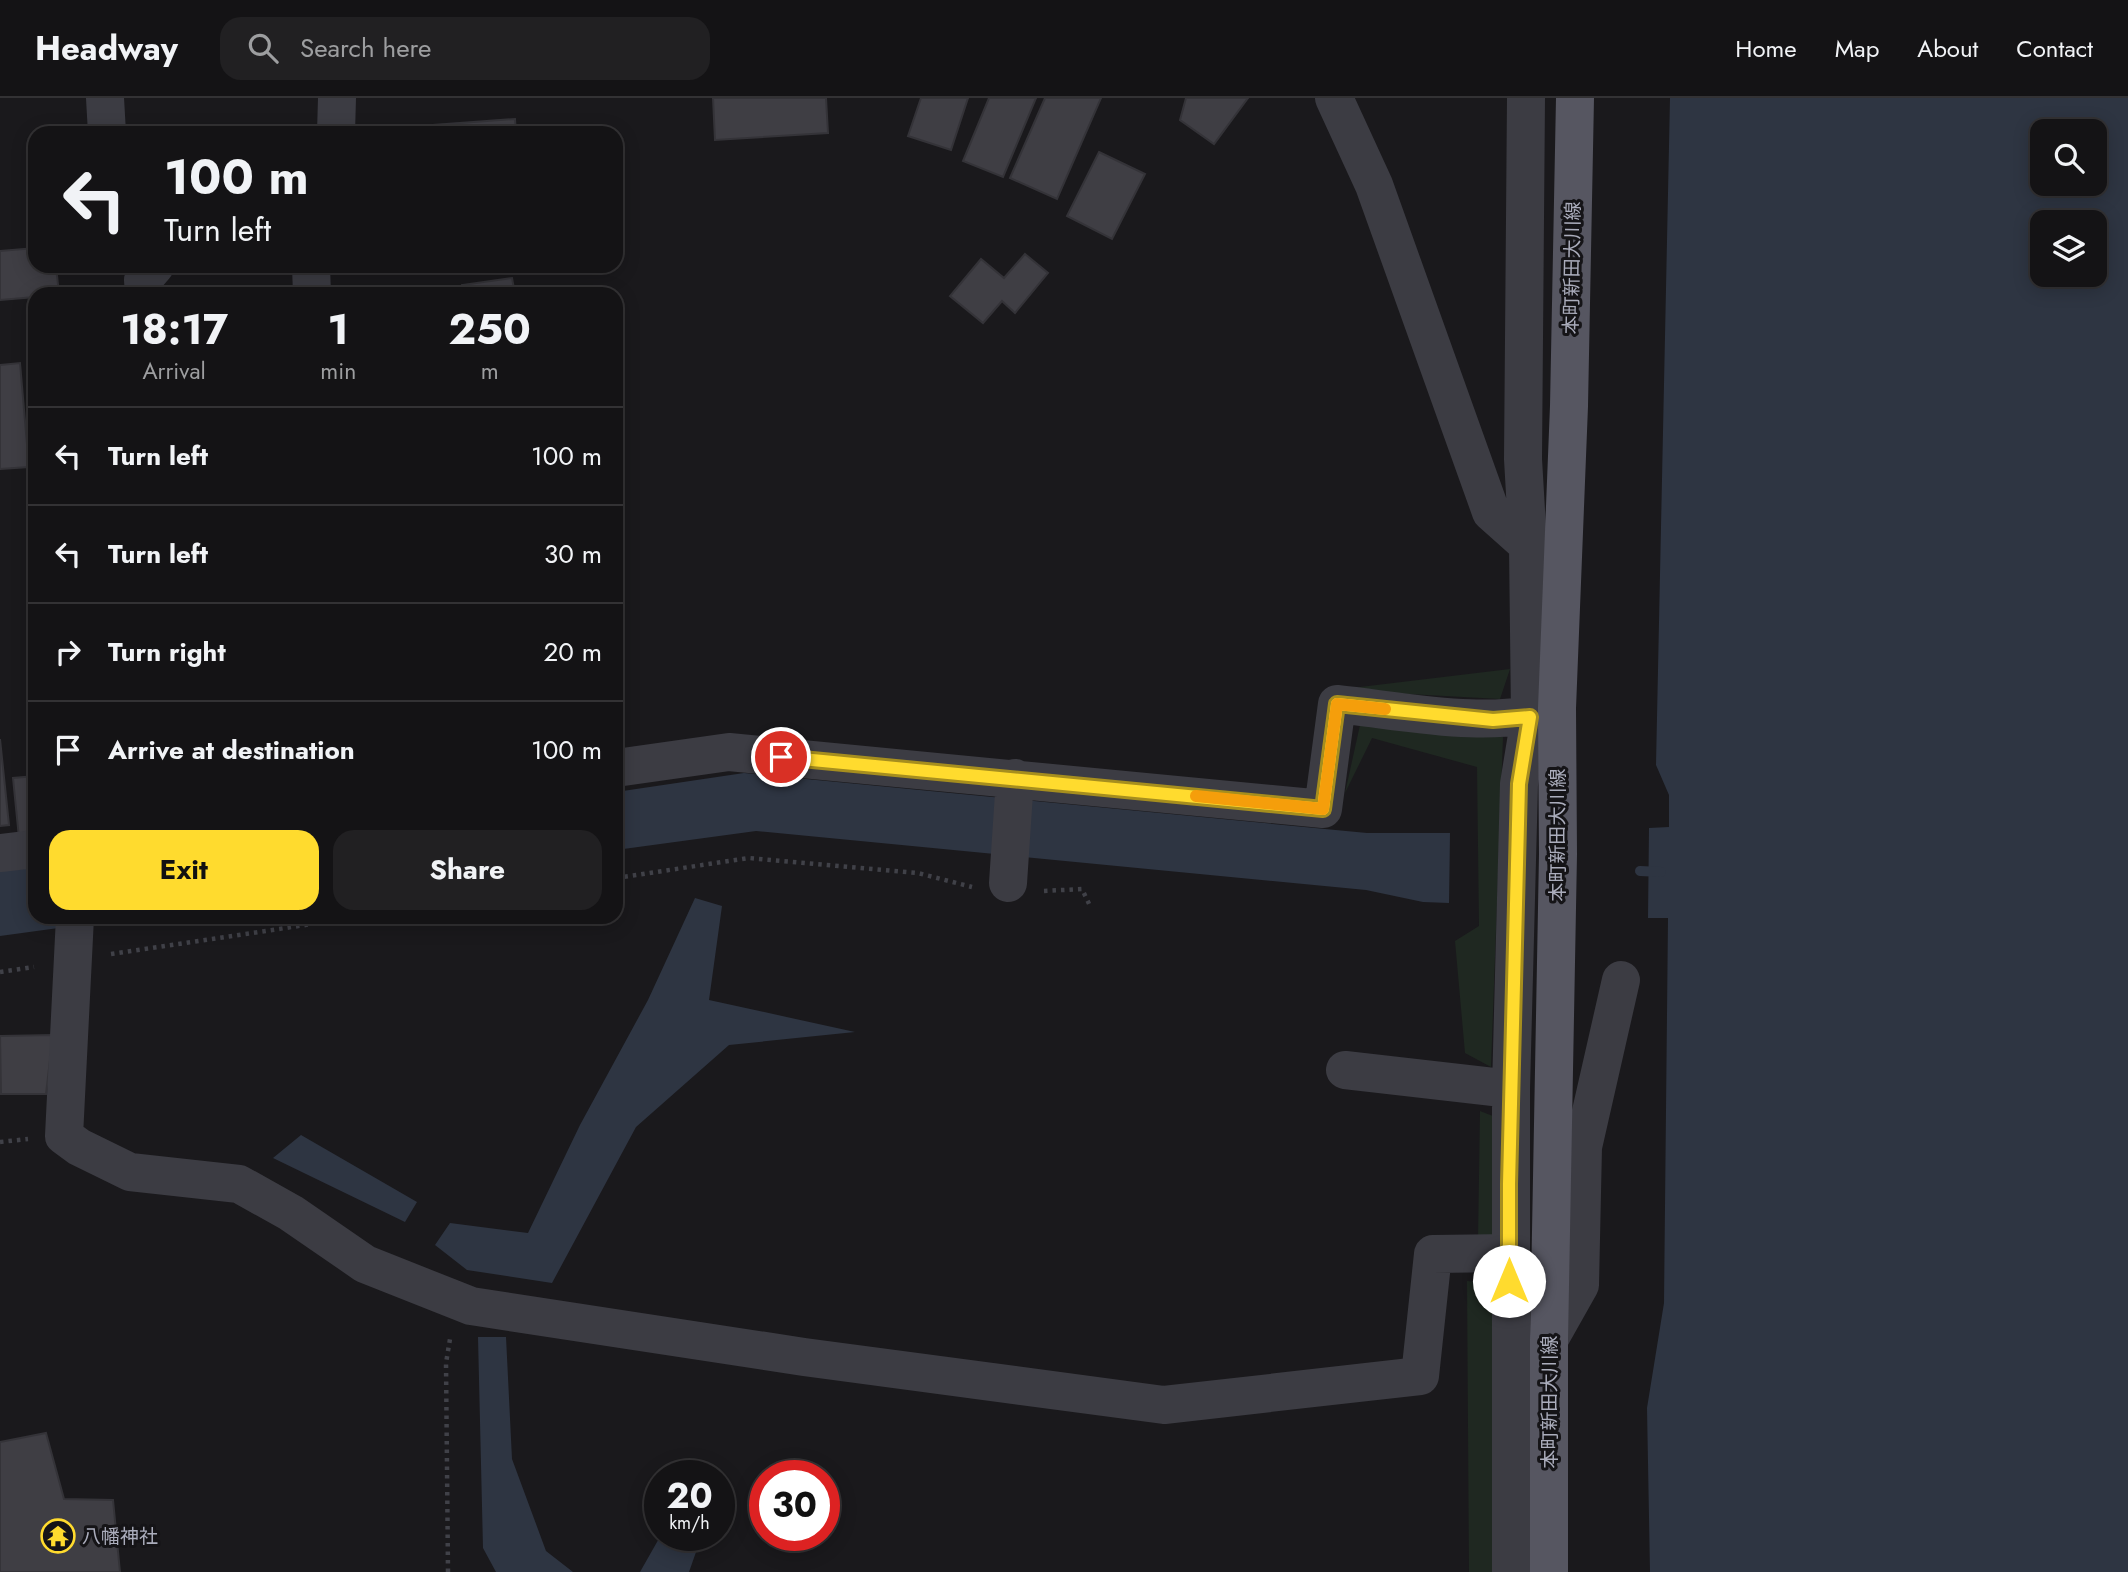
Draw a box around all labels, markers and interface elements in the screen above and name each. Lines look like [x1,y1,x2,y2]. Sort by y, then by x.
search box [220,17,710,80]
text: Headway [35,25,178,72]
icon: search [244,29,282,67]
text: Search here [300,29,431,67]
text: Home [1735,31,1797,66]
text: Map [1835,31,1879,66]
text: About [1917,31,1978,66]
text: Contact [2016,31,2093,66]
map controls [2030,119,2107,287]
button: search [2030,119,2107,196]
text: 100 m [164,142,309,212]
icon: left [49,154,140,245]
street label: 本町新田大川線 [1557,201,1587,335]
text: Turn left [164,207,271,253]
button: layers [2030,210,2107,287]
text: 18:17 [120,299,228,360]
text: 1 [328,299,349,360]
text: 250 [448,299,531,360]
text: Arrival [142,354,206,388]
text: min [320,354,356,388]
text: m [481,354,499,388]
icon: left [49,437,87,475]
text: Turn left [108,437,208,475]
text: 100 m [531,437,602,475]
icon: left [49,535,87,573]
text: Turn left [108,535,208,573]
text: 30 m [544,535,602,573]
icon: right [49,633,87,671]
text: Turn right [108,633,226,671]
text: 20 m [544,633,602,671]
pin [751,727,811,787]
icon: arrive [49,731,87,769]
text: Arrive at destination [108,731,355,769]
text: 100 m [531,731,602,769]
icon: arrive [762,738,800,776]
street label: 本町新田大川線 [1544,768,1571,902]
button: Exit [49,830,319,910]
button: Share [333,830,602,910]
position arrow [1472,1244,1546,1318]
street label: 本町新田大川線 [1536,1335,1563,1469]
speed limit sign: 30 [749,1460,840,1551]
text: 20 [666,1471,713,1521]
text: km/h [669,1510,710,1536]
temple icon: 八幡神社 [39,1517,77,1555]
place label: 八幡神社 [82,1523,158,1550]

